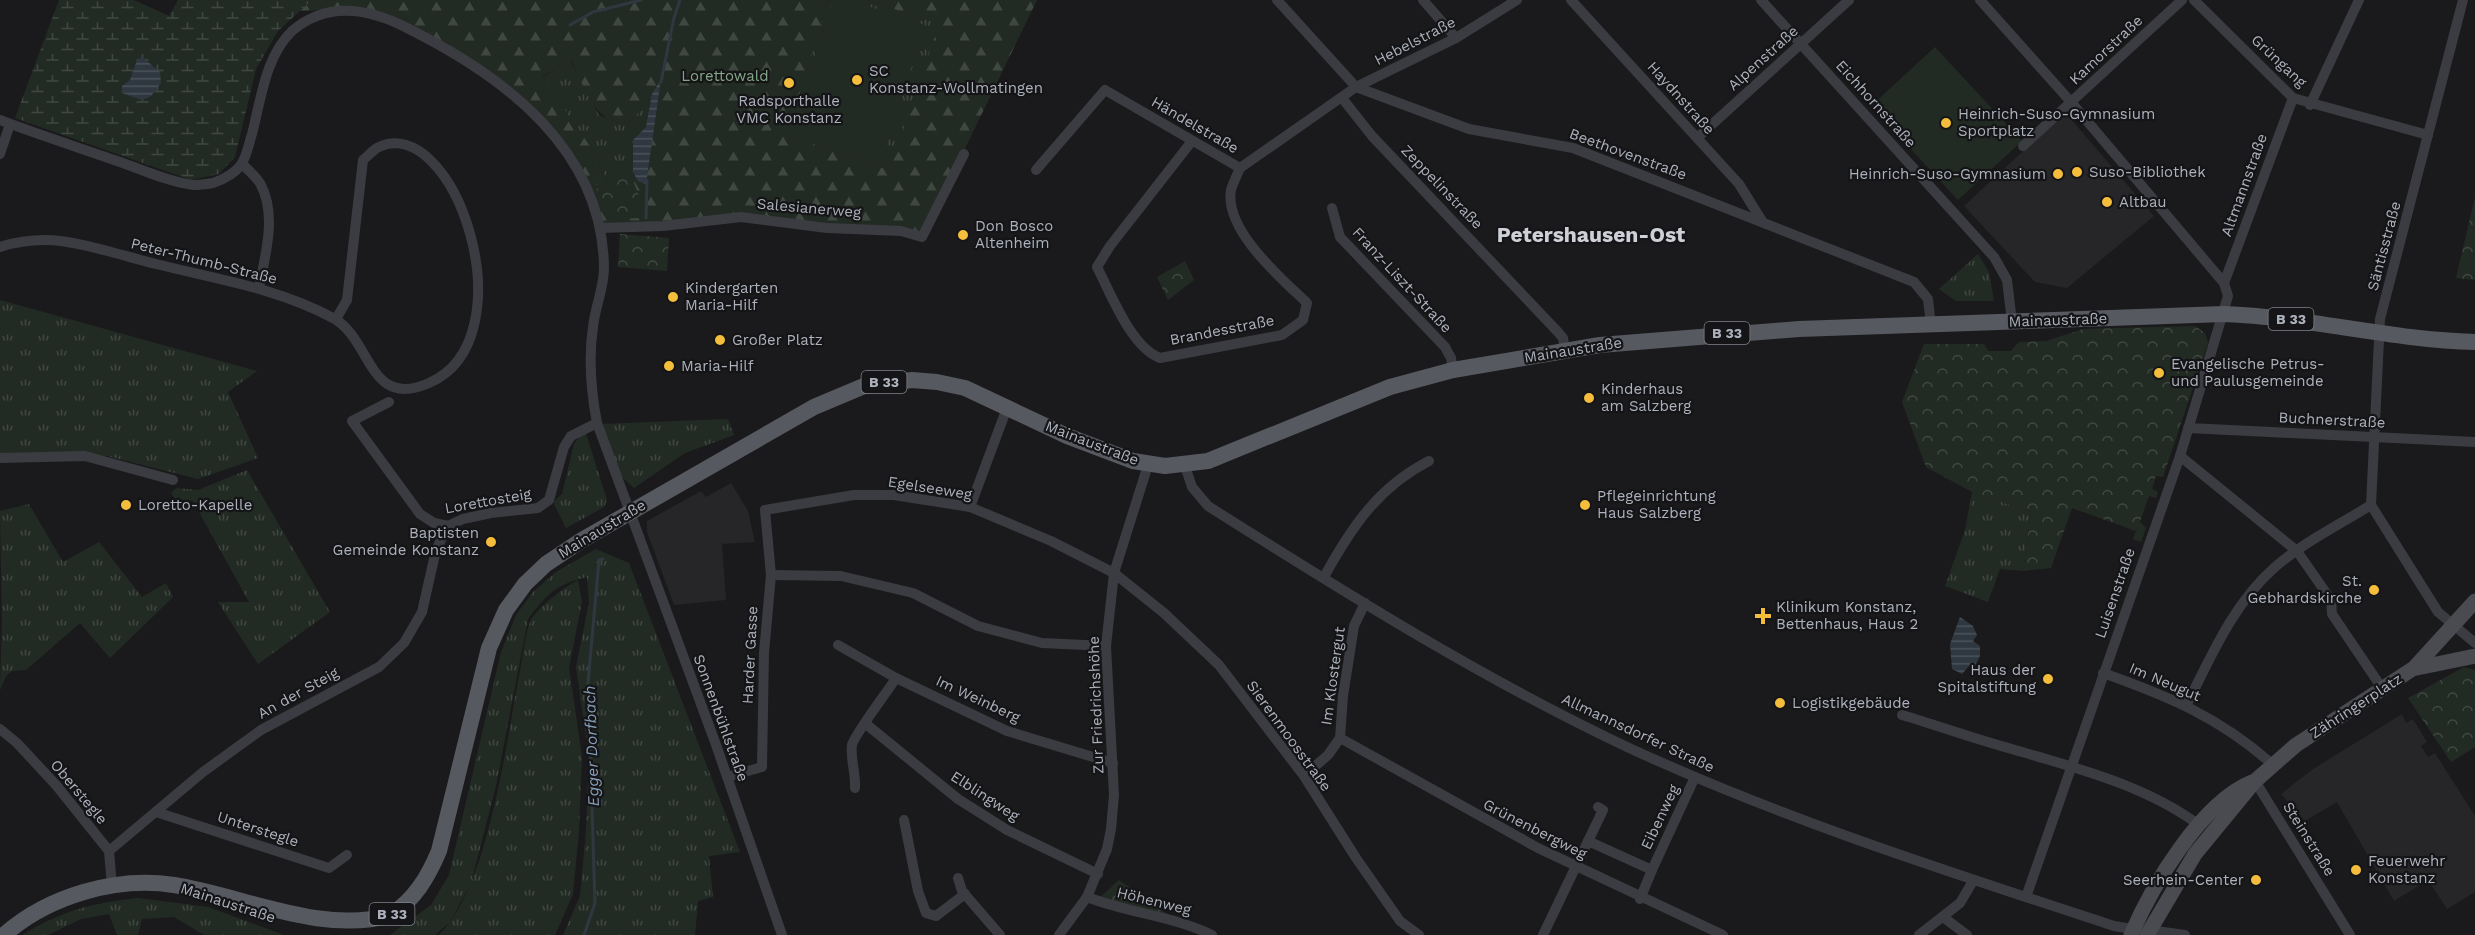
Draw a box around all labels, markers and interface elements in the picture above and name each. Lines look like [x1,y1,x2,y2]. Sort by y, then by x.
street label: Kamorstraße [2066,11,2146,89]
street label: Hebelstraße [1371,13,1459,69]
street label: Alpenstraße [1724,22,1802,94]
street label: Grüngang [2248,31,2310,91]
street label: Eichhornstraße [1832,57,1920,151]
street label: Haydnstraße [1644,58,1718,138]
place label: SC Konstanz-Wollmatingen [869,62,1043,97]
park label: Lorettowald [681,67,769,85]
marker: SC Konstanz-Wollmatingen [850,73,864,87]
marker: Radsporthalle VMC Konstanz [782,76,796,90]
place label: Radsporthalle VMC Konstanz [736,92,842,127]
street label: Händelstraße [1148,93,1242,157]
place label: Heinrich-Suso-Gymnasium Sportplatz [1958,105,2155,140]
marker: Heinrich-Suso-Gymnasium Sportplatz [1939,116,1953,130]
street label: Beethovenstraße [1567,124,1689,184]
street label: Altmannstraße [2217,131,2271,239]
street label: Zeppelinstraße [1397,141,1487,233]
place label: Suso-Bibliothek [2089,163,2206,181]
place label: Heinrich-Suso-Gymnasium [1849,165,2046,183]
marker: Suso-Bibliothek [2070,165,2084,179]
marker: Heinrich-Suso-Gymnasium [2051,167,2065,181]
place label: Altbau [2119,193,2167,211]
street label: Salesianerweg [756,194,862,222]
marker: Altbau [2100,195,2114,209]
street label: Säntisstraße [2363,199,2405,293]
place label: Don Bosco Altenheim [975,217,1053,252]
district label: Petershausen-Ost [1497,222,1685,247]
street label: Franz-Liszt-Straße [1348,224,1456,336]
marker: Don Bosco Altenheim [956,228,970,242]
street label: Peter-Thumb-Straße [129,234,279,288]
place label: Kindergarten Maria-Hilf [685,279,778,314]
marker: Kindergarten Maria-Hilf [666,290,680,304]
road number: B 33 [2268,308,2314,330]
street label: Mainaustraße [2008,309,2108,331]
street label: Brandesstraße [1168,311,1276,349]
road number: B 33 [1704,322,1750,344]
place label: Großer Platz [732,331,823,349]
marker: Großer Platz [713,333,727,347]
street label: Mainaustraße [1523,333,1623,367]
place label: Evangelische Petrus- und Paulusgemeinde [2171,355,2325,390]
place label: Maria-Hilf [681,357,754,375]
marker: Maria-Hilf [662,359,676,373]
marker: Evangelische Petrus- und Paulusgemeinde [2152,366,2166,380]
road number: B 33 [862,371,906,393]
place label: Kinderhaus am Salzberg [1601,380,1691,415]
marker: Kinderhaus am Salzberg [1582,391,1596,405]
street label: Buchnerstraße [2278,408,2386,432]
street label: Mainaustraße [1043,417,1141,469]
street label: Egelseeweg [887,472,973,504]
street label: Lorettosteig [443,485,533,517]
place label: Pflegeinrichtung Haus Salzberg [1597,487,1716,522]
place label: Loretto-Kapelle [138,496,252,514]
street label: Mainaustraße [555,496,649,562]
marker: Loretto-Kapelle [119,498,133,512]
marker: Pflegeinrichtung Haus Salzberg [1578,498,1592,512]
place label: Baptisten Gemeinde Konstanz [333,524,479,559]
marker: Baptisten Gemeinde Konstanz [484,535,498,549]
street label: Luisenstraße [2091,545,2139,641]
place label: St. Gebhardskirche [2247,572,2362,607]
marker: St. Gebhardskirche [2367,583,2381,597]
place label: Klinikum Konstanz, Bettenhaus, Haus 2 [1776,598,1918,633]
street label: Harder Gasse [738,606,762,704]
marker: Klinikum Konstanz, Bettenhaus, Haus 2 [1754,607,1772,625]
street label: Im Klostergut [1317,625,1349,726]
street label: Zur Friedrichshöhe [1085,636,1107,774]
street label: Sonnenbühlstraße [690,652,752,784]
street label: Im Neugut [2126,659,2204,705]
place label: Haus der Spitalstiftung [1938,661,2036,696]
street label: An der Steig [254,663,342,723]
street label: Zähringerplatz [2307,670,2405,742]
street label: Im Weinberg [933,672,1023,726]
marker: Haus der Spitalstiftung [2041,672,2055,686]
street label: Sierenmoosstraße [1243,677,1335,795]
water label: Egger Dorfbach [580,685,603,807]
street label: Allmannsdorfer Straße [1559,690,1717,776]
place label: Logistikgebäude [1792,694,1910,712]
marker: Logistikgebäude [1773,696,1787,710]
street label: Oberstegle [47,756,111,828]
street label: Elblingweg [947,767,1023,825]
street label: Eibenweg [1637,782,1683,852]
street label: Grünenbergweg [1480,795,1590,863]
street label: Steinstraße [2279,798,2339,880]
street label: Unterstegle [215,807,301,851]
place label: Feuerwehr Konstanz [2368,852,2445,887]
marker: Feuerwehr Konstanz [2349,863,2363,877]
place label: Seerhein-Center [2123,871,2244,889]
marker: Seerhein-Center [2249,873,2263,887]
street label: Mainaustraße [178,879,278,927]
street label: Höhenweg [1115,883,1193,919]
road number: B 33 [370,903,414,925]

